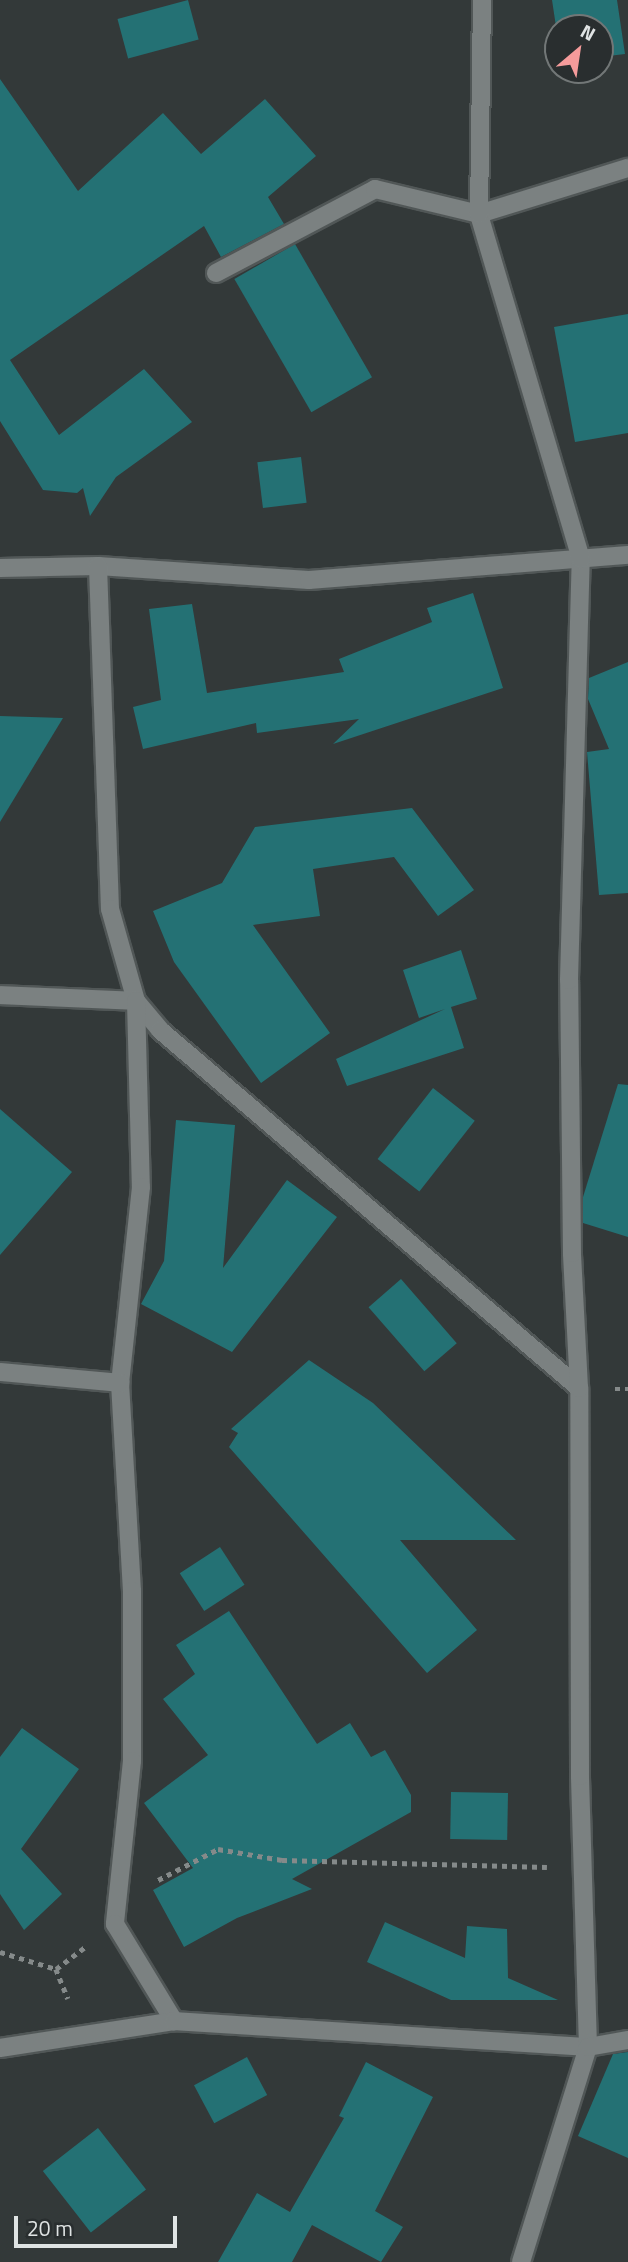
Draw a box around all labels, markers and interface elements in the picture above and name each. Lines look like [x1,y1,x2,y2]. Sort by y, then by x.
north arrow [544,14,614,84]
text: N [576,16,601,48]
scale bar [18,2202,180,2246]
text: 20 m [27,2212,73,2244]

